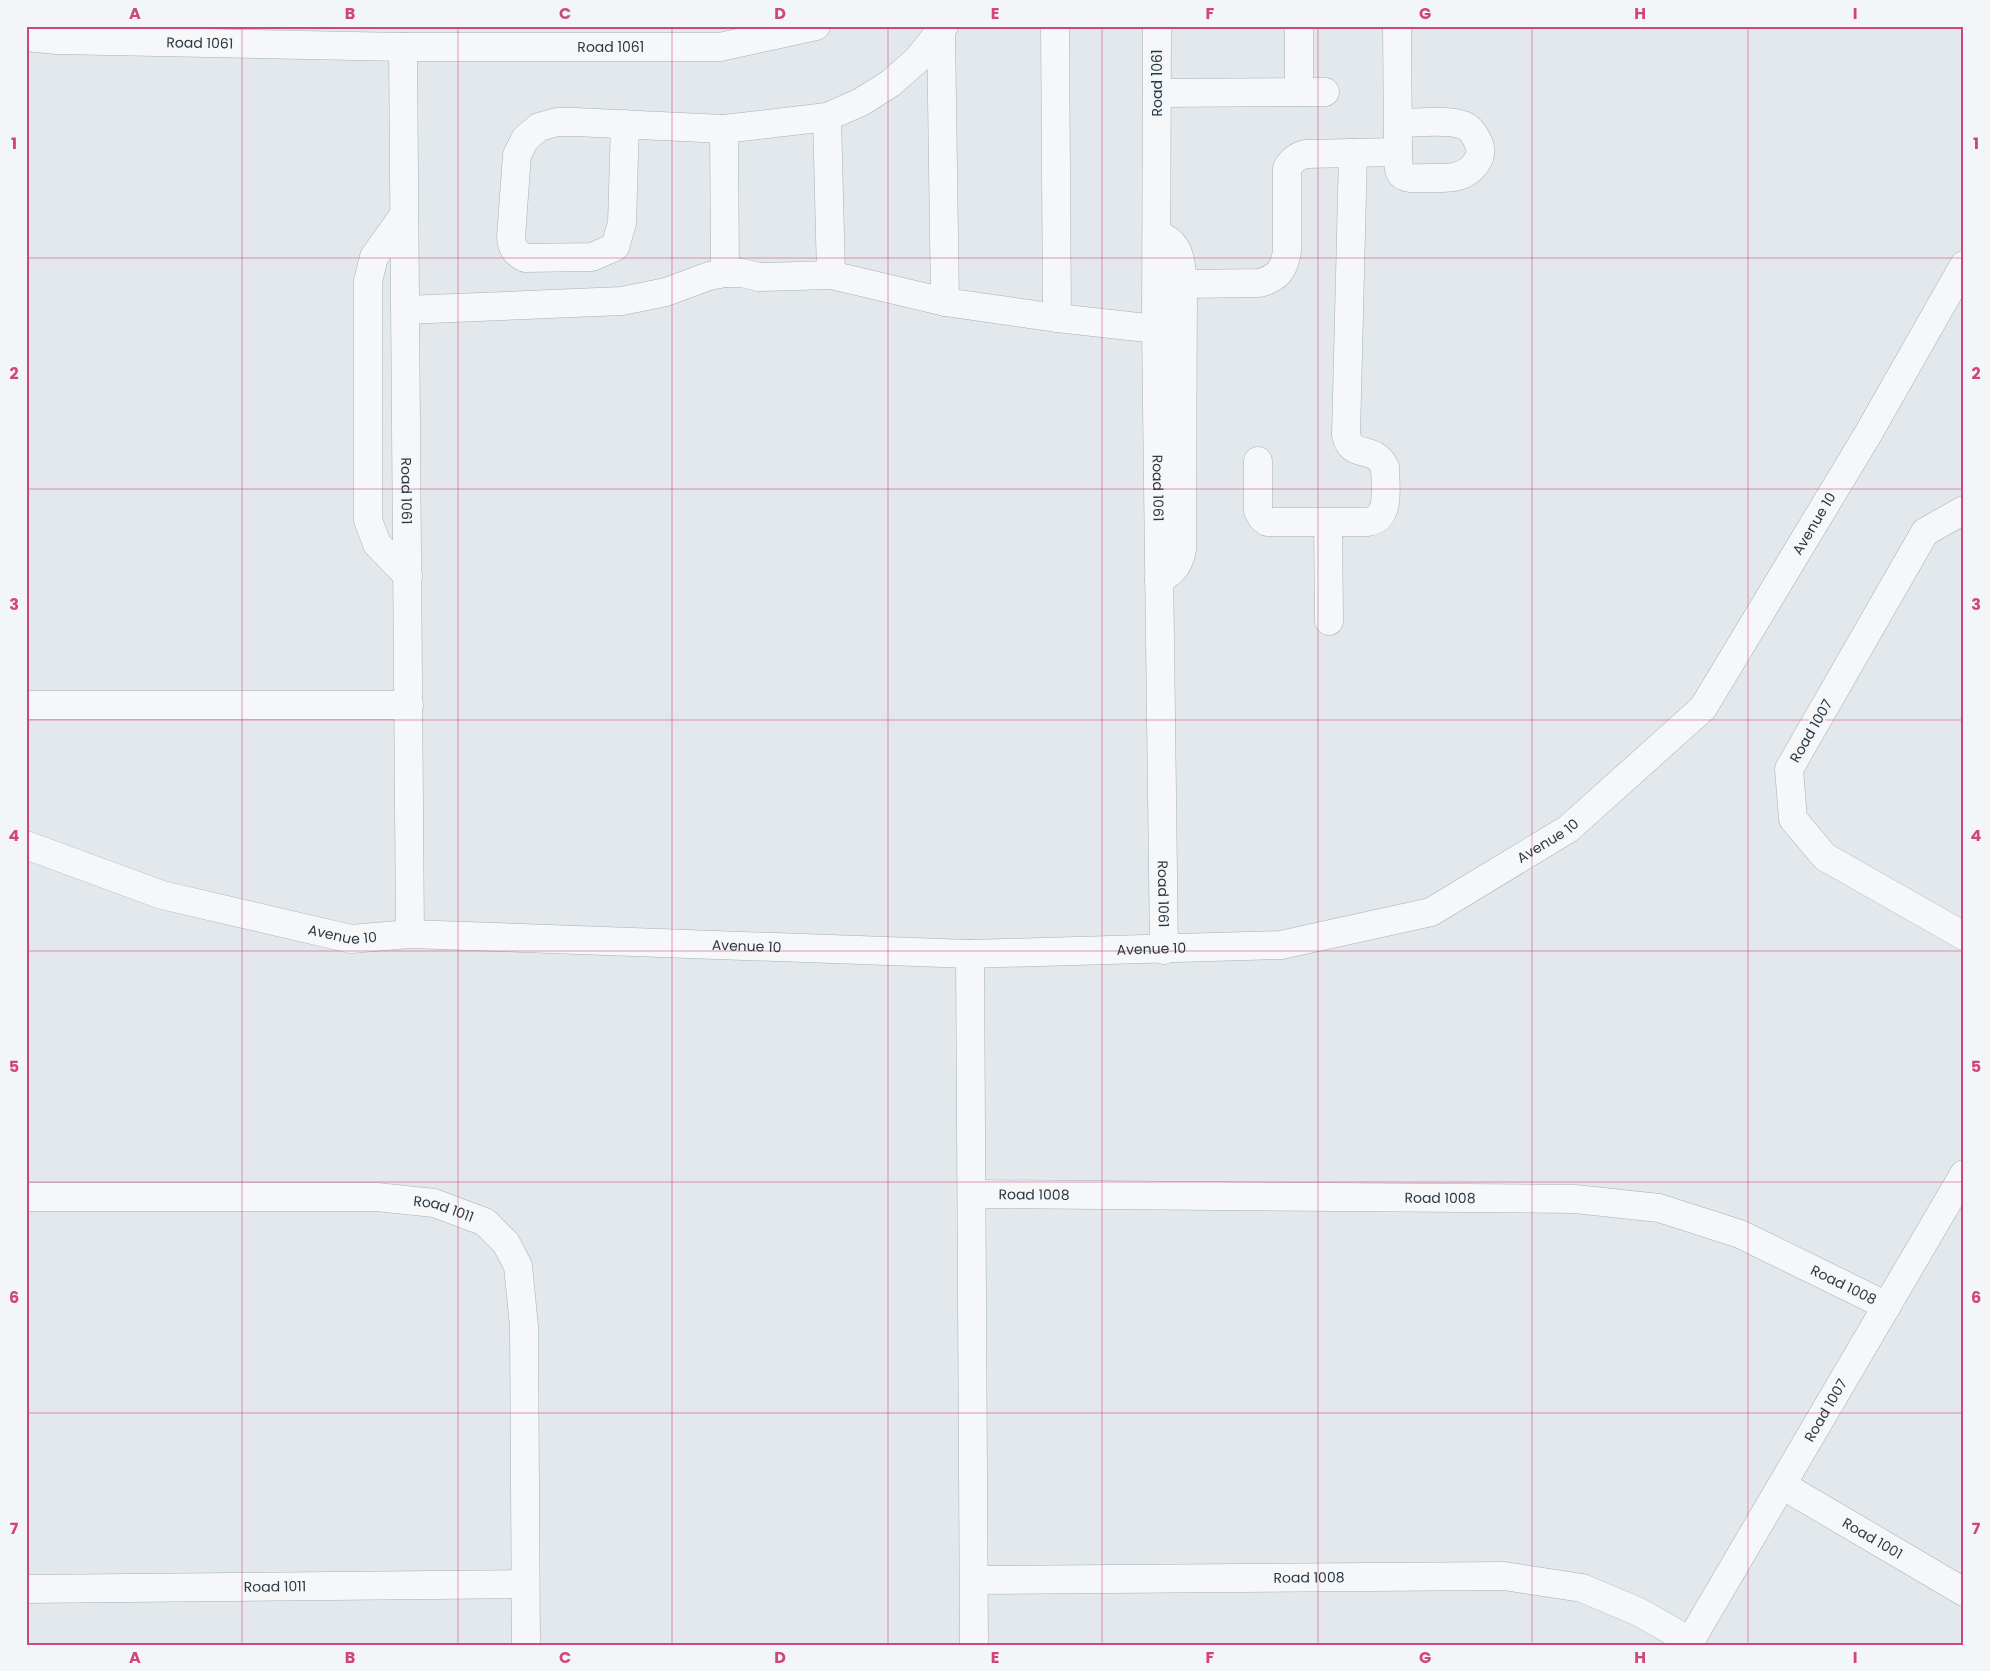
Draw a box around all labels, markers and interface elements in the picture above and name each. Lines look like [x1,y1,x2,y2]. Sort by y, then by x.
text: A [129,2,141,25]
text: B [345,2,355,25]
text: C [559,2,571,25]
text: D [774,2,786,25]
text: E [991,2,999,25]
text: F [1206,2,1215,25]
text: G [1419,2,1431,25]
text: H [1634,2,1646,25]
text: I [1853,2,1857,25]
street label: Road 1061 [166,32,233,54]
street label: Road 1061 [577,37,644,57]
street label: Road 1061 [1147,50,1167,116]
text: 1 [11,132,17,155]
text: 1 [1973,132,1979,155]
text: 2 [9,362,19,385]
text: 2 [1971,362,1981,385]
street label: Road 1061 [1148,454,1168,522]
street label: Road 1061 [396,457,417,524]
street label: Avenue 10 [1788,489,1841,559]
text: 3 [9,593,19,616]
text: 3 [1971,593,1981,616]
street label: Road 1007 [1785,695,1837,766]
street label: Avenue 10 [1513,814,1583,868]
text: 4 [9,824,20,847]
text: 4 [1971,824,1982,847]
street label: Road 1061 [1153,860,1174,927]
street label: Avenue 10 [306,919,378,949]
street label: Avenue 10 [711,935,782,957]
street label: Avenue 10 [1116,938,1186,960]
text: 5 [9,1055,19,1078]
text: 5 [1971,1055,1981,1078]
street label: Road 1008 [998,1184,1070,1205]
street label: Road 1008 [1404,1188,1476,1208]
street label: Road 1011 [413,1191,477,1227]
street label: Road 1008 [1807,1260,1880,1309]
text: 6 [9,1286,19,1309]
text: 6 [1971,1286,1981,1309]
street label: Road 1007 [1799,1375,1852,1446]
street label: Road 1001 [1839,1513,1906,1564]
text: 7 [10,1517,19,1540]
text: 7 [1972,1517,1981,1540]
street label: Road 1008 [1273,1567,1345,1588]
street label: Road 1011 [244,1576,306,1597]
text: A [129,1646,141,1669]
text: B [345,1646,355,1669]
text: C [559,1646,571,1669]
text: D [774,1646,786,1669]
text: E [991,1646,999,1669]
text: F [1206,1646,1215,1669]
text: G [1419,1646,1431,1669]
text: H [1634,1646,1646,1669]
text: I [1853,1646,1857,1669]

